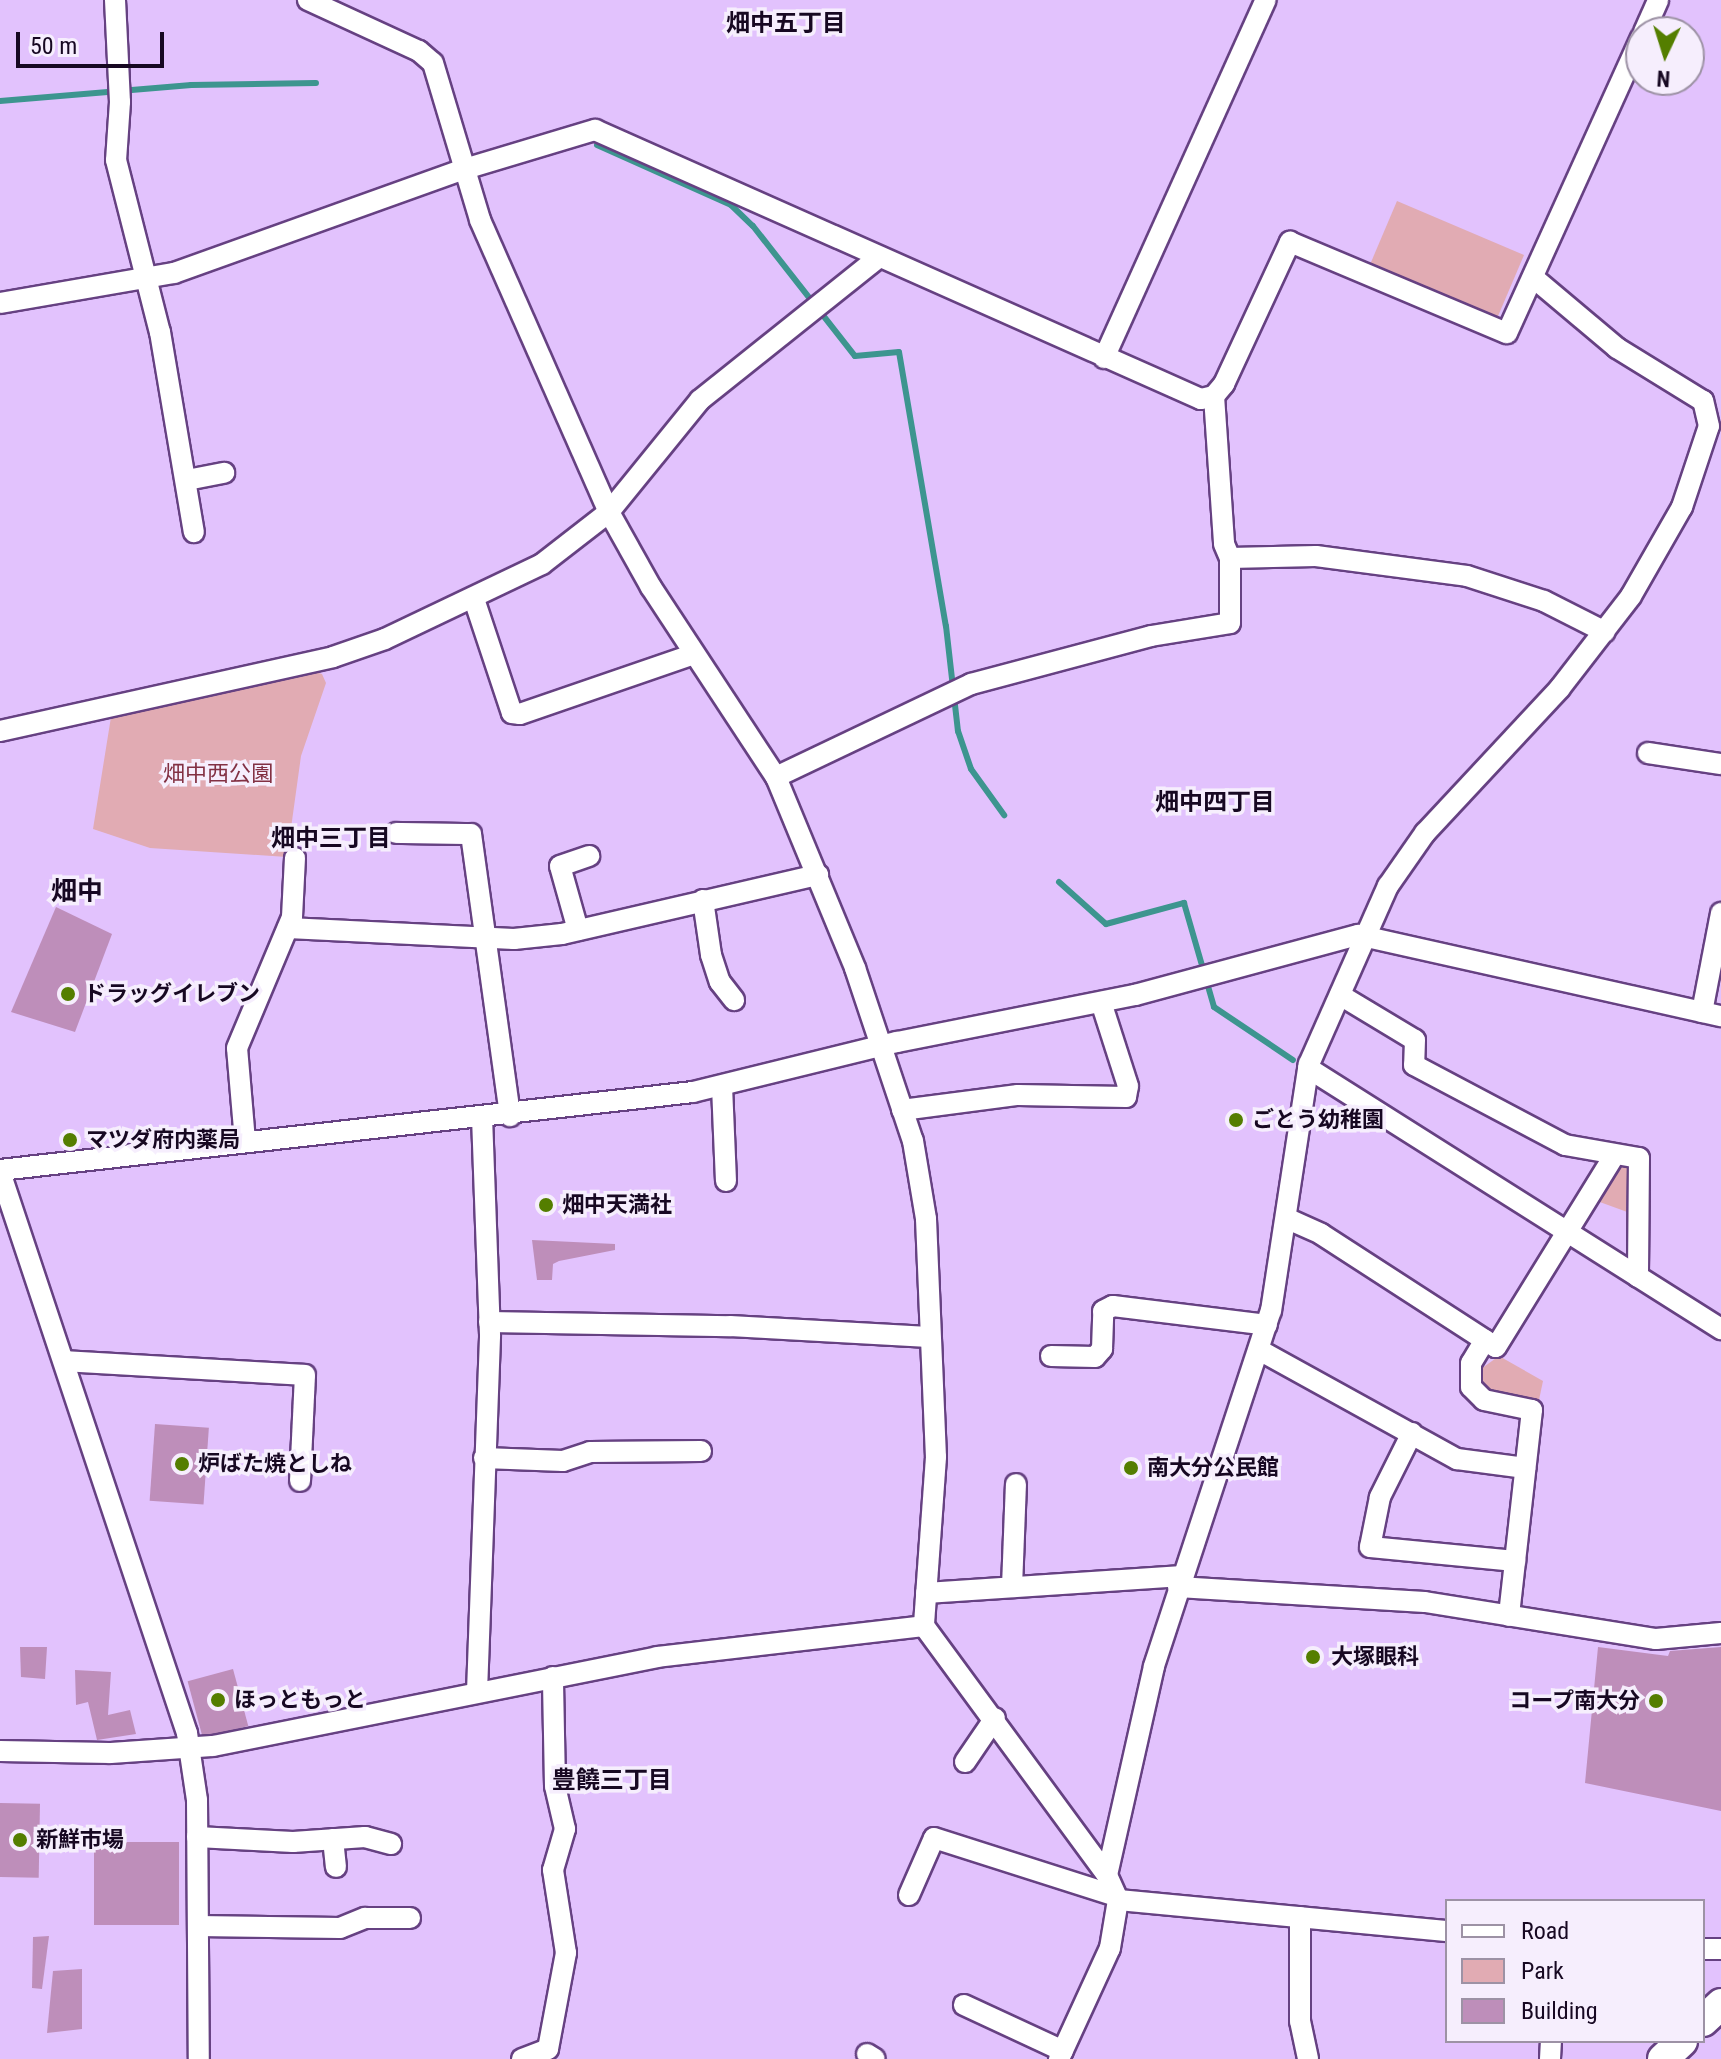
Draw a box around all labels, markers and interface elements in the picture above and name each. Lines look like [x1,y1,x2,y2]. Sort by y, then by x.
district label: 畑中五丁目 [726,10,846,38]
scale bar [20,16,168,66]
north arrow [1625,16,1705,96]
text: 50 m [30,32,77,60]
text: N [1656,66,1671,91]
park label: 畑中西公園 [163,761,273,787]
district label: 畑中四丁目 [1155,789,1275,817]
district label: 畑中三丁目 [271,825,391,853]
district label: 畑中 [51,876,103,908]
place label: ドラッグイレブン [84,981,260,1007]
marker: ドラッグイレブン [59,985,77,1003]
place label: ごとう幼稚園 [1252,1107,1384,1133]
marker: ごとう幼稚園 [1227,1111,1245,1129]
place label: マツダ府内薬局 [86,1127,240,1153]
marker: マツダ府内薬局 [61,1131,79,1149]
place label: 畑中天満社 [562,1192,672,1218]
marker: 畑中天満社 [537,1196,555,1214]
place label: 炉ばた焼としね [198,1451,352,1477]
marker: 炉ばた焼としね [173,1455,191,1473]
place label: 南大分公民館 [1147,1455,1279,1481]
marker: 南大分公民館 [1122,1459,1140,1477]
place label: 大塚眼科 [1331,1644,1419,1670]
marker: 大塚眼科 [1302,1646,1324,1668]
place label: ほっともっと [234,1687,366,1713]
place label: コープ南大分 [1508,1688,1640,1714]
marker: ほっともっと [209,1691,227,1709]
marker: コープ南大分 [1647,1692,1665,1710]
district label: 豊饒三丁目 [552,1767,672,1795]
place label: 新鮮市場 [36,1827,124,1853]
marker: 新鮮市場 [11,1831,29,1849]
legend [1445,1899,1705,2043]
text: Road [1521,1917,1569,1945]
text: Park [1521,1957,1564,1985]
text: Building [1521,1997,1598,2025]

